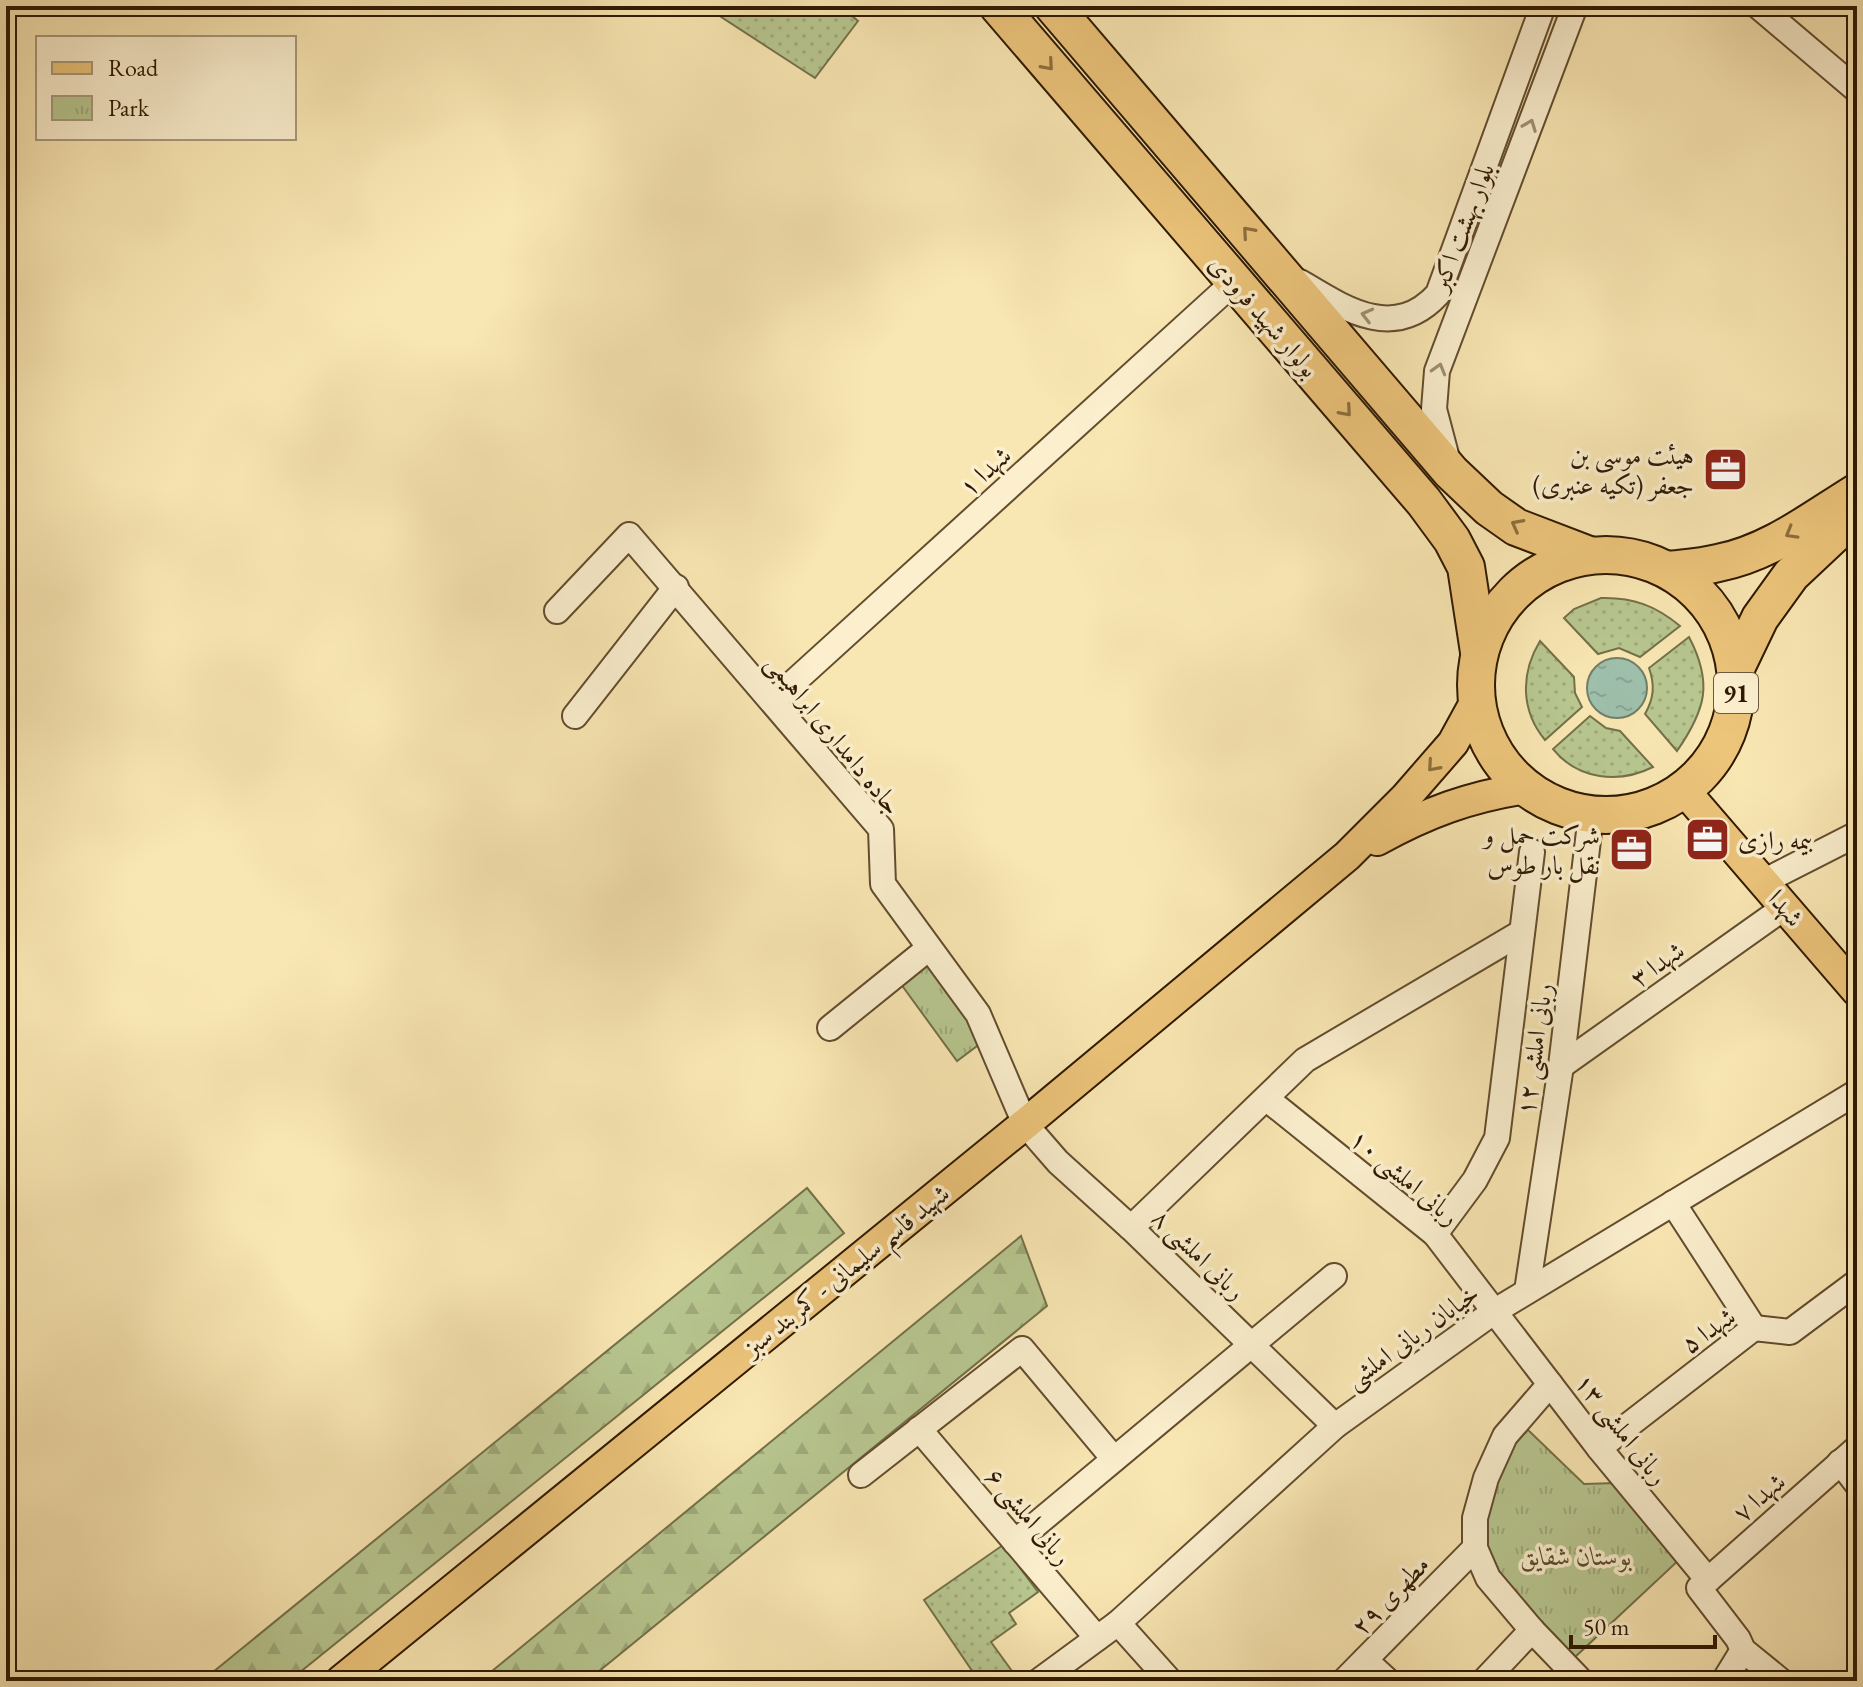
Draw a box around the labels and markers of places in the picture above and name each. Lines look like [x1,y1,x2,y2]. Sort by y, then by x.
place label: هيئت موسی بن جعفر (تکیه عنبری) [1533,438,1694,502]
office icon: هيئت موسی بن جعفر (تکیه عنبری) [1701,446,1749,494]
office icon: بیمه رازی [1683,816,1731,864]
place label: شرکت حمل و نقل بار طوس [1481,818,1600,883]
place label: بیمه رازی [1738,823,1813,857]
office icon: شرکت حمل و نقل بار طوس [1607,826,1655,874]

